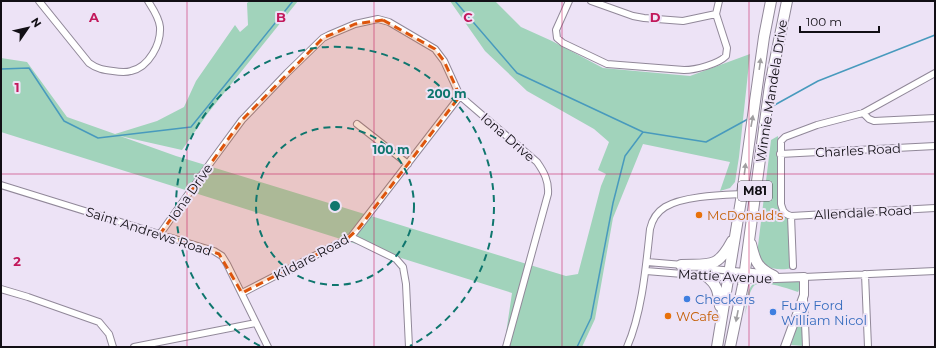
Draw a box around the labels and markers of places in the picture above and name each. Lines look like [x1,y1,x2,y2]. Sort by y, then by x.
centre of rings [328,199,342,213]
place label: McDonald's [707,207,783,223]
marker: McDonald's [694,210,704,220]
place label: Checkers [695,291,755,307]
marker: Checkers [682,294,692,304]
place label: Fury Ford William Nicol [781,297,867,328]
marker: Fury Ford William Nicol [768,307,778,317]
place label: WCafe [676,308,719,324]
marker: WCafe [663,311,673,321]

